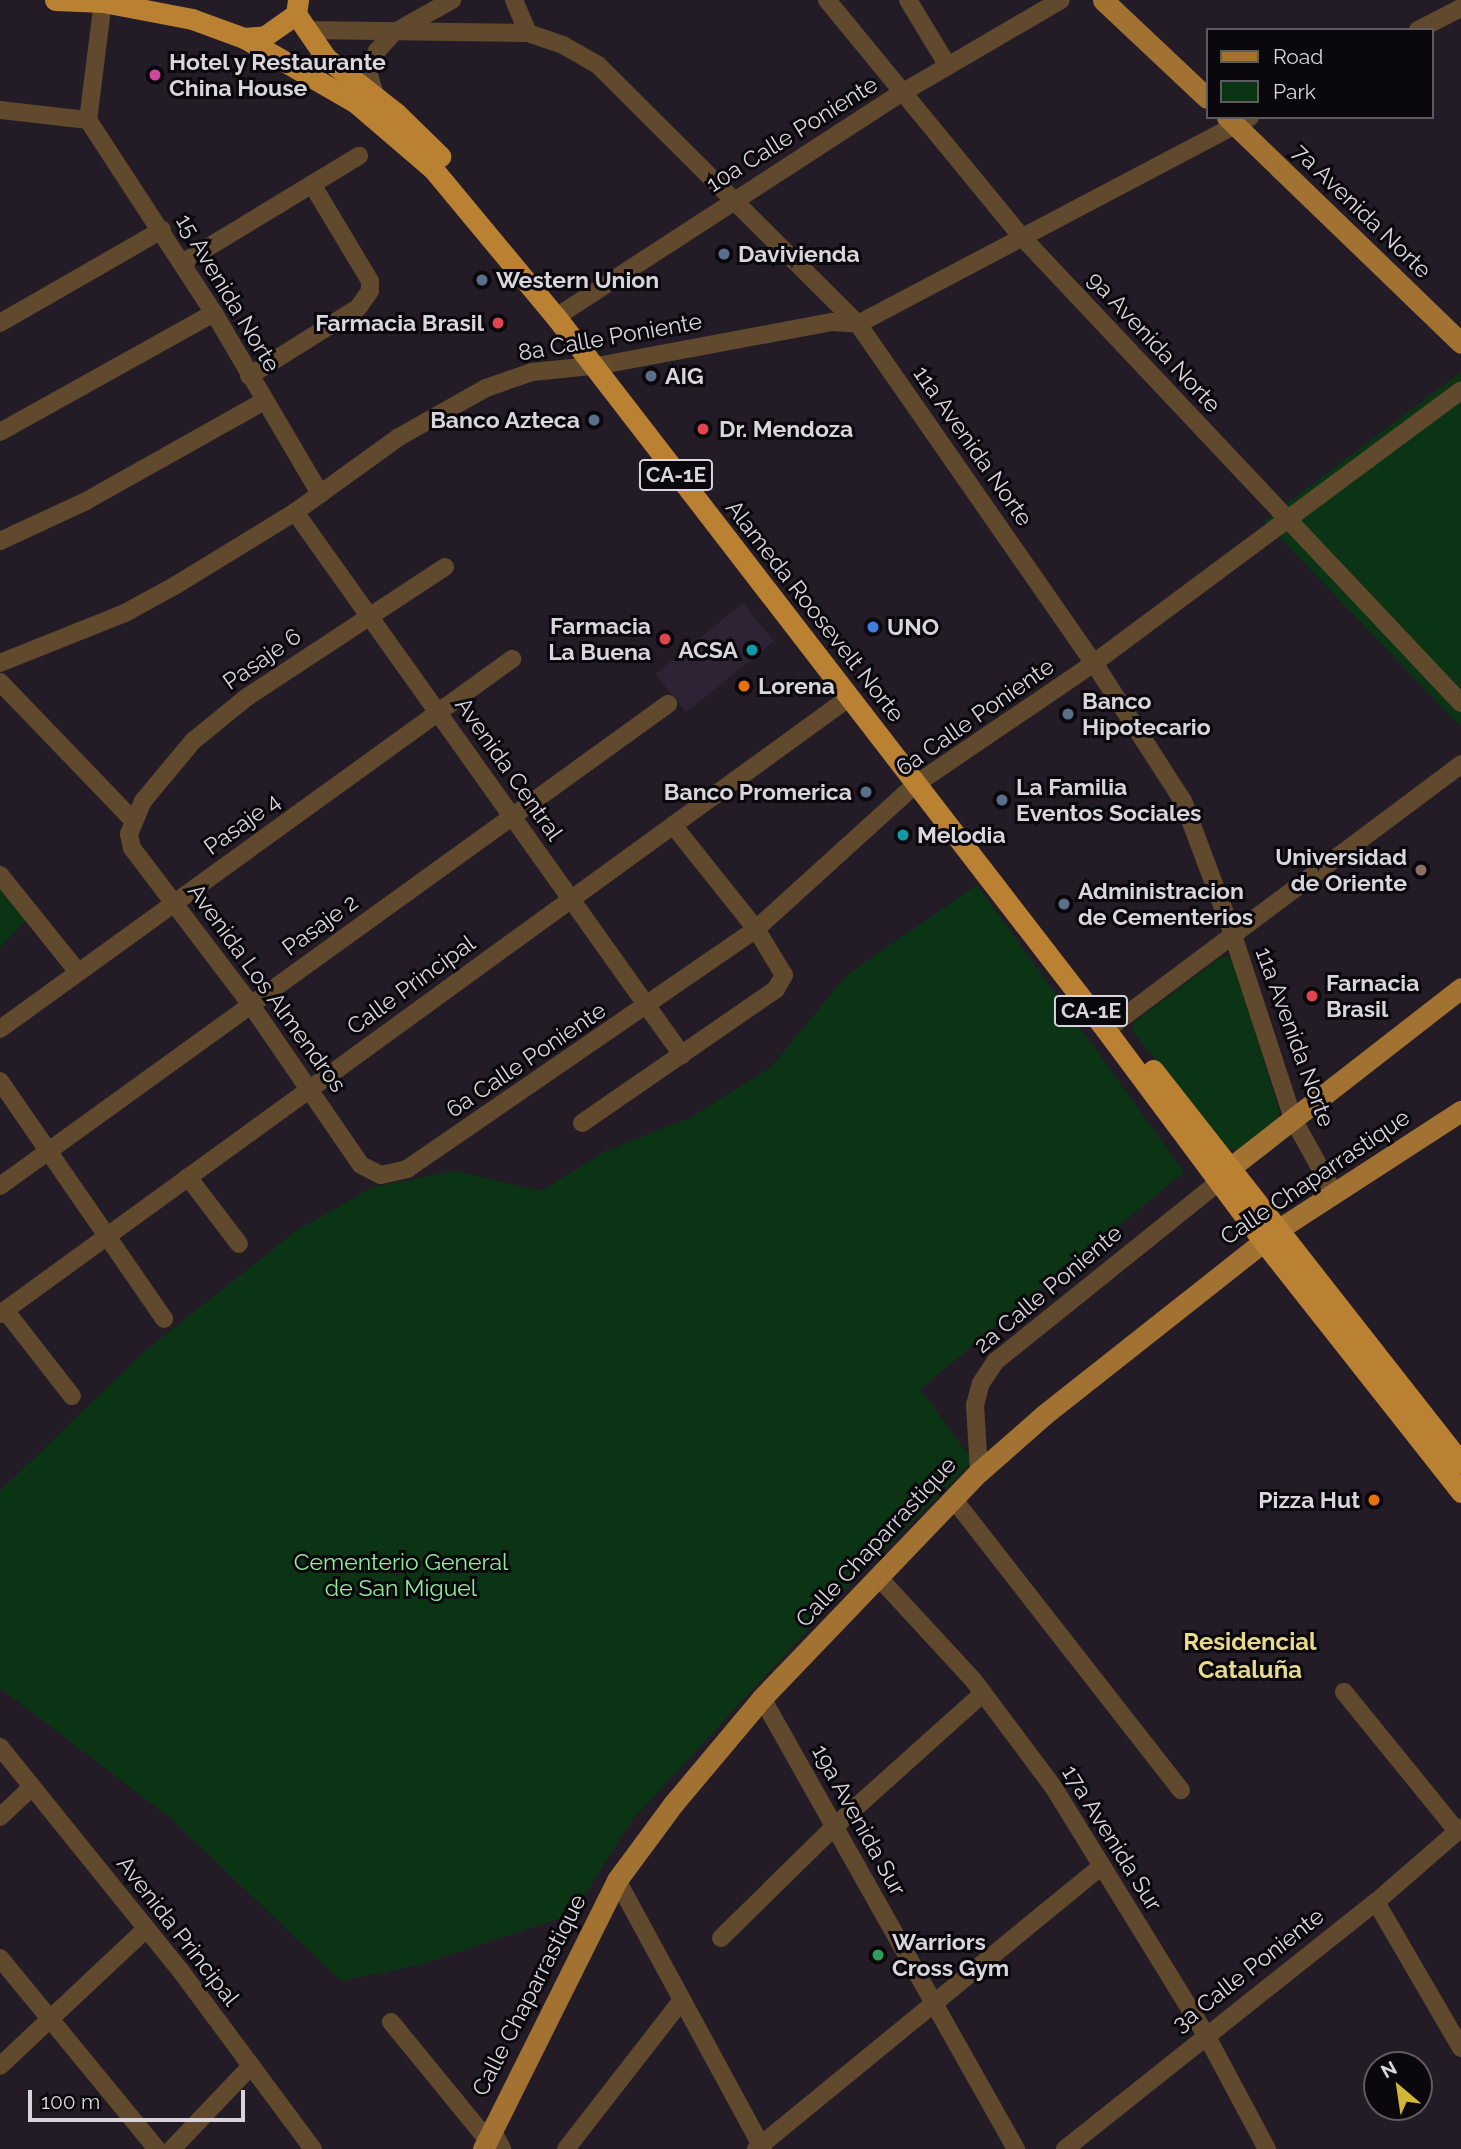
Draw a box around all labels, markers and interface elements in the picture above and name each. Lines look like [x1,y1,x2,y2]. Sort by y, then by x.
legend [1206,28,1433,119]
text: Road [1273,44,1323,69]
place label: Hotel y Restaurante China House [169,48,388,102]
marker: Hotel y Restaurante China House [147,67,163,83]
street label: 10a Calle Poniente [701,70,883,198]
text: Park [1273,79,1316,104]
street label: 7a Avenida Norte [1287,138,1437,284]
street label: 15 Avenida Norte [170,209,286,377]
place label: Davivienda [738,240,860,268]
marker: Davivienda [716,246,732,262]
street label: 9a Avenida Norte [1081,265,1227,419]
place label: Western Union [496,266,659,294]
marker: Western Union [474,272,490,288]
street label: 8a Calle Poniente [516,307,704,367]
place label: Farmacia Brasil [315,309,484,337]
marker: Farmacia Brasil [490,315,506,331]
street label: 11a Avenida Norte [907,360,1039,532]
place label: AIG [665,362,704,390]
marker: AIG [643,368,659,384]
place label: Banco Azteca [430,406,580,434]
marker: Banco Azteca [586,412,602,428]
place label: Dr. Mendoza [719,415,853,443]
marker: Dr. Mendoza [693,419,713,439]
road number: CA-1E [638,458,714,492]
street label: Alameda Roosevelt Norte [720,495,910,727]
place label: Farmacia La Buena [548,612,651,666]
place label: UNO [887,613,939,641]
marker: UNO [865,619,881,635]
street label: Pasaje 6 [218,622,306,696]
marker: Farmacia La Buena [657,631,673,647]
place label: ACSA [678,636,738,664]
marker: ACSA [744,642,760,658]
street label: 6a Calle Poniente [891,652,1059,782]
place label: Lorena [758,672,835,700]
marker: Lorena [736,678,752,694]
place label: Banco Hipotecario [1082,687,1211,741]
street label: Avenida Central [449,692,569,846]
marker: Banco Hipotecario [1060,706,1076,722]
place label: La Familia Eventos Sociales [1016,773,1201,827]
place label: Banco Promerica [664,778,852,806]
marker: Banco Promerica [858,784,874,800]
street label: Pasaje 4 [199,787,285,861]
marker: La Familia Eventos Sociales [994,792,1010,808]
place label: Melodia [917,821,1006,849]
marker: Melodia [895,827,911,843]
place label: Universidad de Oriente [1275,843,1407,897]
marker: Universidad de Oriente [1413,862,1429,878]
place label: Administracion de Cementerios [1078,877,1253,931]
street label: Avenida Los Almendros [182,878,352,1098]
street label: Pasaje 2 [277,888,363,962]
marker: Administracion de Cementerios [1056,896,1072,912]
street label: Calle Principal [342,929,480,1041]
street label: 11a Avenida Norte [1250,943,1340,1131]
place label: Farnacia Brasil [1326,969,1419,1023]
marker: Farnacia Brasil [1304,988,1320,1004]
road number: CA-1E [1052,993,1130,1028]
street label: 6a Calle Poniente [441,996,611,1124]
street label: Calle Chaparrastique [1215,1103,1415,1251]
street label: 2a Calle Poniente [968,1219,1128,1359]
street label: Calle Chaparrastique [790,1451,962,1633]
place label: Pizza Hut [1258,1486,1360,1514]
marker: Pizza Hut [1366,1492,1382,1508]
park label: Cementerio General de San Miguel [294,1548,508,1602]
district label: Residencial Cataluña [1183,1628,1317,1684]
street label: 19a Avenida Sur [806,1740,912,1900]
street label: 17a Avenida Sur [1056,1760,1168,1916]
street label: Avenida Principal [111,1851,245,2011]
street label: Calle Chaparrastique [466,1890,592,2100]
street label: 3a Calle Poniente [1167,1902,1329,2038]
place label: Warriors Cross Gym [892,1928,1009,1982]
marker: Warriors Cross Gym [870,1947,886,1963]
north arrow [1363,2051,1433,2121]
text: N [1377,2056,1400,2083]
scale bar [32,2076,248,2120]
text: 100 m [41,2089,100,2114]

